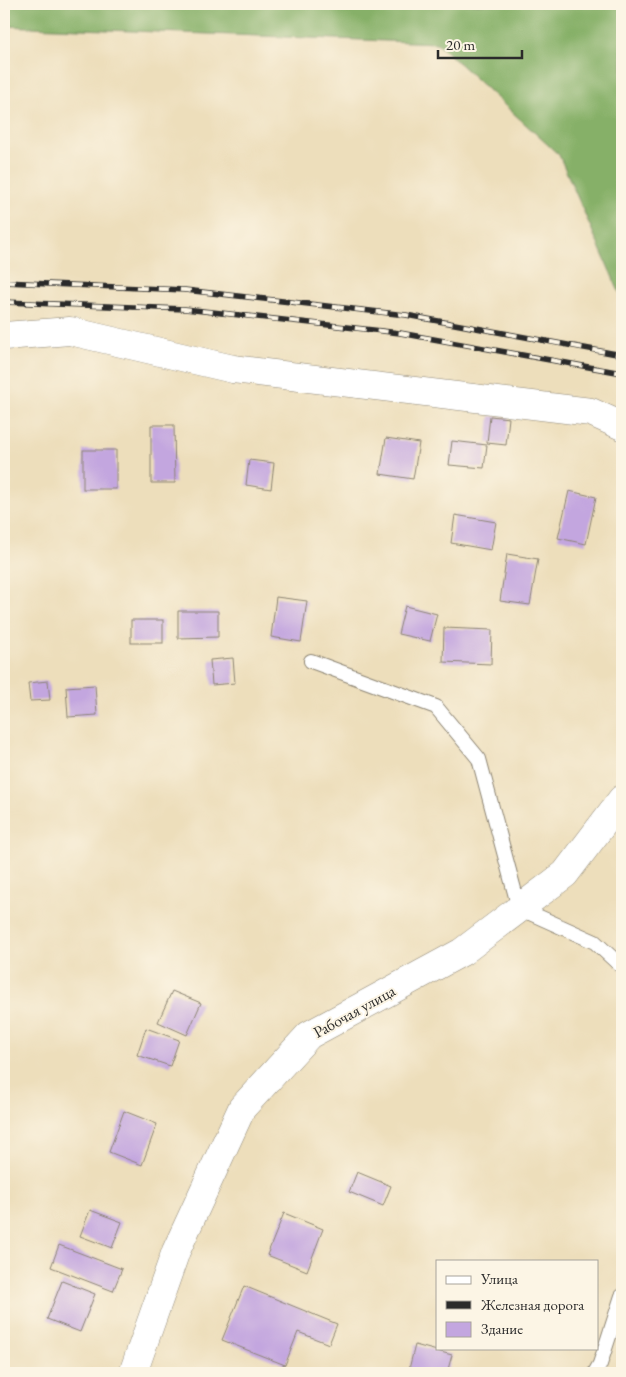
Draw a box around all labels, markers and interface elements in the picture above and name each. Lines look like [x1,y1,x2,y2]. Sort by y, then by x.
scale bar [438,28,522,60]
text: 20 m [446,35,475,54]
street label: Рабочая улица [309,980,400,1043]
legend [436,1260,598,1350]
text: Улица [480,1269,518,1288]
text: Железная дорога [480,1295,584,1314]
text: Здание [481,1319,523,1338]

